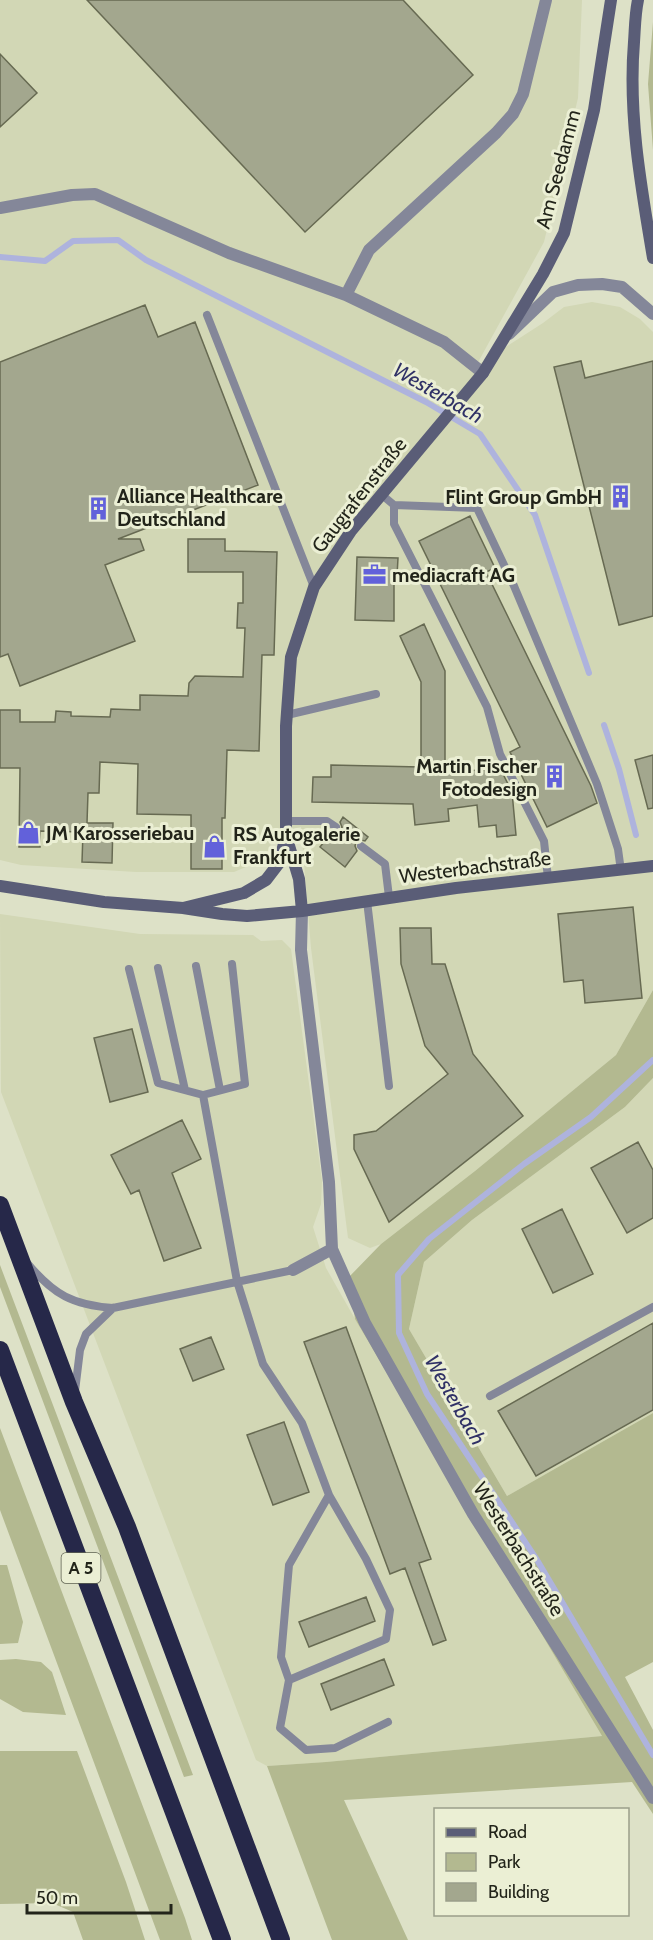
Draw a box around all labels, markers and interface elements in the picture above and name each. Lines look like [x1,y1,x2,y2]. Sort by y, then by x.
street label: Am Seedamm [531,107,585,231]
water label: Westerbach [389,357,488,428]
street label: Gaugrafenstraße [307,433,411,557]
place label: Alliance Healthcare Deutschland [117,484,283,531]
building icon: Flint Group GmbH [607,484,633,510]
place label: Flint Group GmbH [445,485,602,509]
building icon: Alliance Healthcare Deutschland [86,495,112,521]
office icon: mediacraft AG [361,562,387,588]
place label: mediacraft AG [392,563,515,587]
place label: Martin Fischer Fotodesign [416,754,537,801]
building icon: Martin Fischer Fotodesign [542,764,568,790]
shop icon: JM Karosseriebau [15,820,41,846]
place label: JM Karosseriebau [45,821,194,845]
place label: RS Autogalerie Frankfurt [233,822,360,869]
shop icon: RS Autogalerie Frankfurt [202,833,228,859]
street label: Westerbachstraße [398,846,552,888]
water label: Westerbach [420,1350,491,1449]
street label: Westerbachstraße [468,1478,570,1620]
road number: A 5 [62,1553,100,1583]
legend [434,1808,629,1916]
text: Road [488,1821,527,1843]
text: Park [488,1851,521,1873]
scale bar [27,1877,171,1915]
text: Building [488,1881,550,1903]
text: 50 m [36,1887,78,1909]

